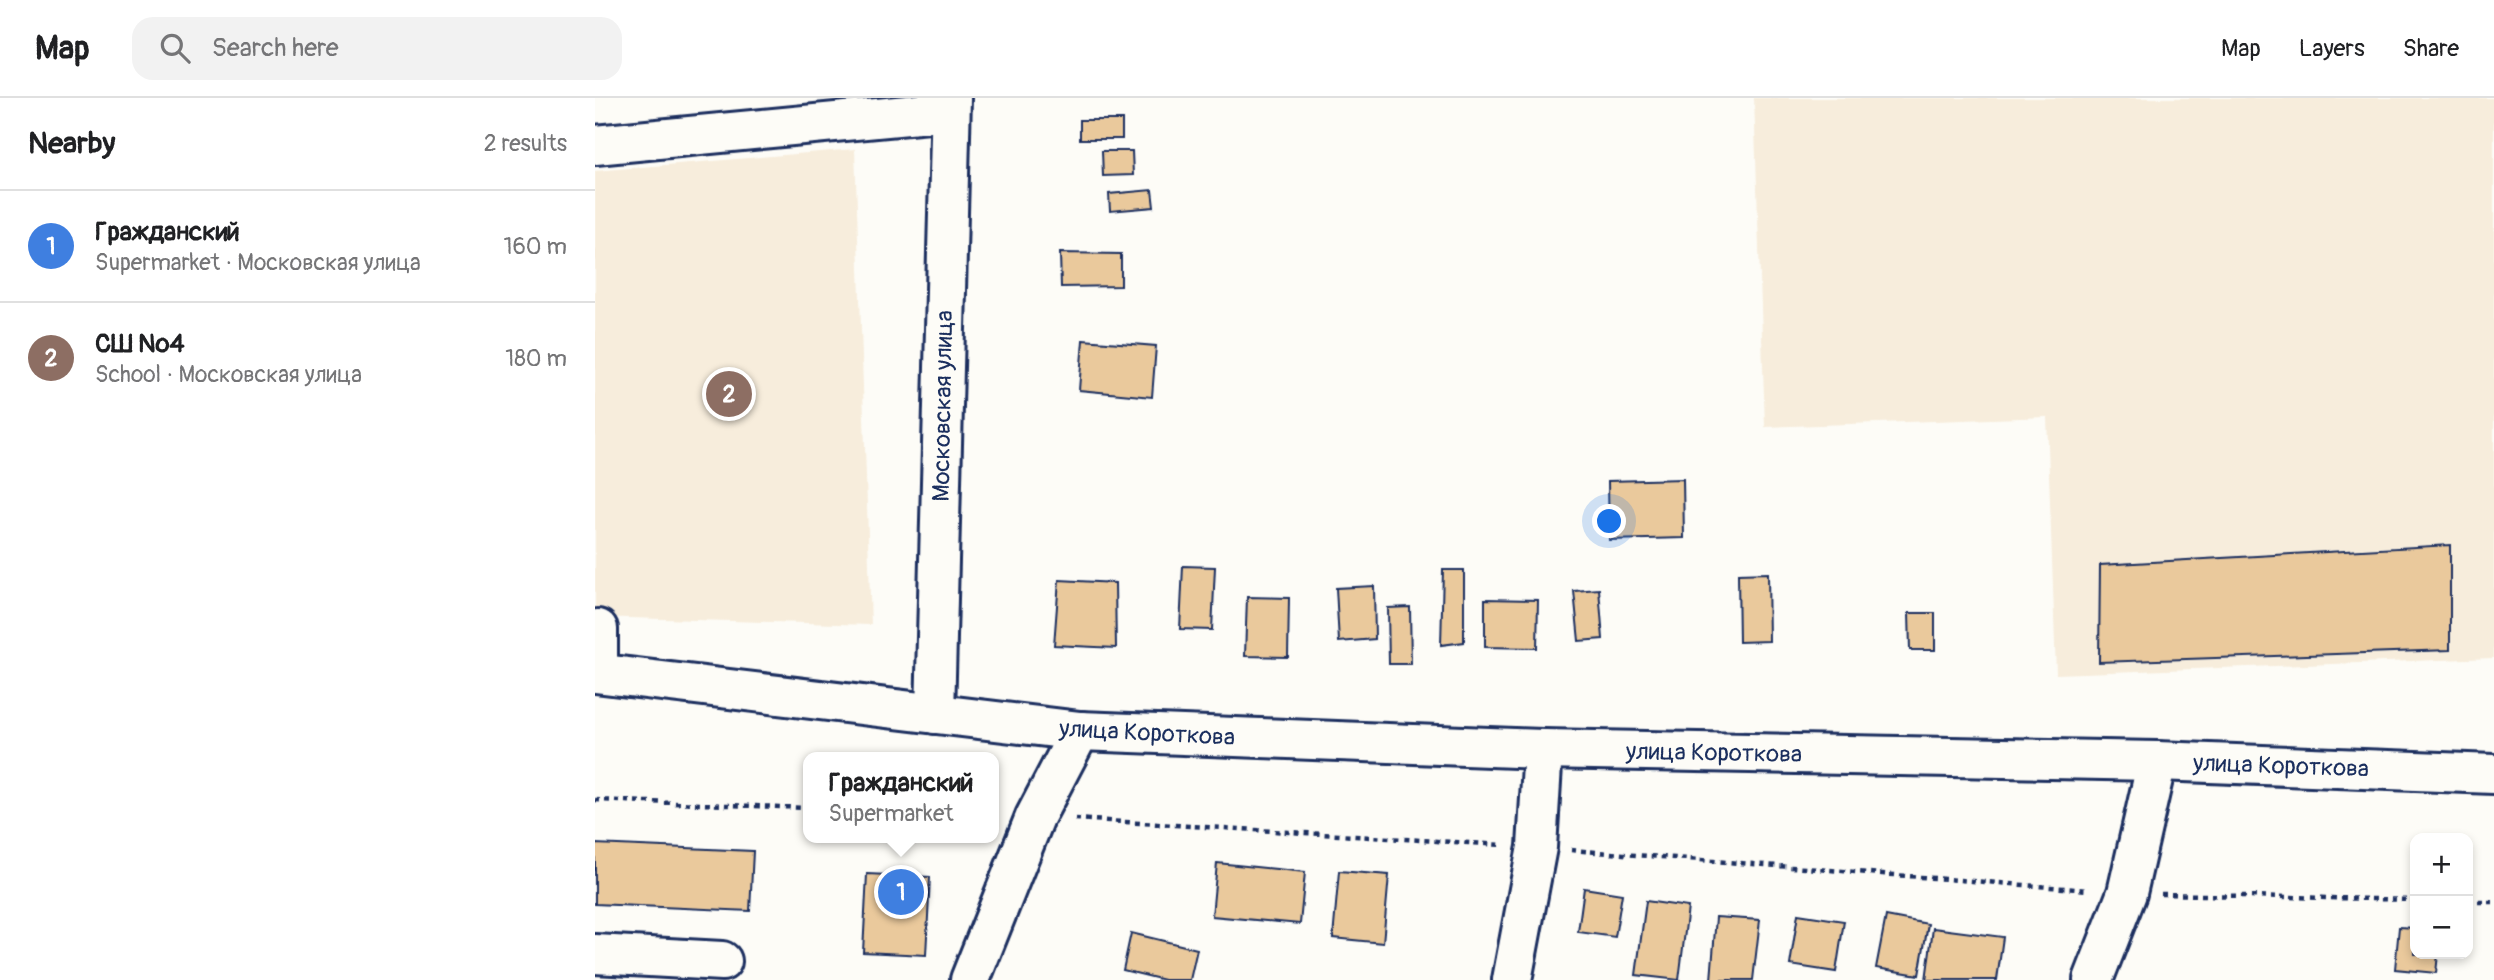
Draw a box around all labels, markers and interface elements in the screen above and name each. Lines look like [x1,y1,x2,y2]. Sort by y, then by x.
search box [132,17,622,80]
text: Map [35,28,90,69]
icon: search [156,29,194,67]
text: Search here [212,32,339,64]
text: Map [2221,34,2261,63]
text: Layers [2299,34,2365,63]
text: Share [2403,34,2459,63]
text: Nearby [28,125,115,162]
text: 2 results [484,129,567,158]
text: Гражданский [95,216,240,248]
text: 1 [47,232,56,261]
text: 160 m [503,232,567,261]
text: Supermarket · Московская улица [95,248,421,277]
street label: Московская улица [927,310,959,502]
text: СШ №4 [95,328,185,360]
text: 2 [45,344,57,373]
text: 180 m [505,344,567,373]
text: School · Московская улица [95,360,362,389]
pin: 2 [706,368,752,420]
your location [1592,504,1626,538]
street label: улица Короткова [1057,714,1236,752]
street label: улица Короткова [1625,737,1802,769]
street label: улица Короткова [2191,748,2370,784]
popup [803,752,999,843]
text: Гражданский [829,767,973,799]
text: Supermarket [829,799,954,828]
map controls [2410,833,2473,959]
button: + [2410,833,2473,896]
pin: 1 [878,866,924,918]
button: − [2410,896,2473,959]

